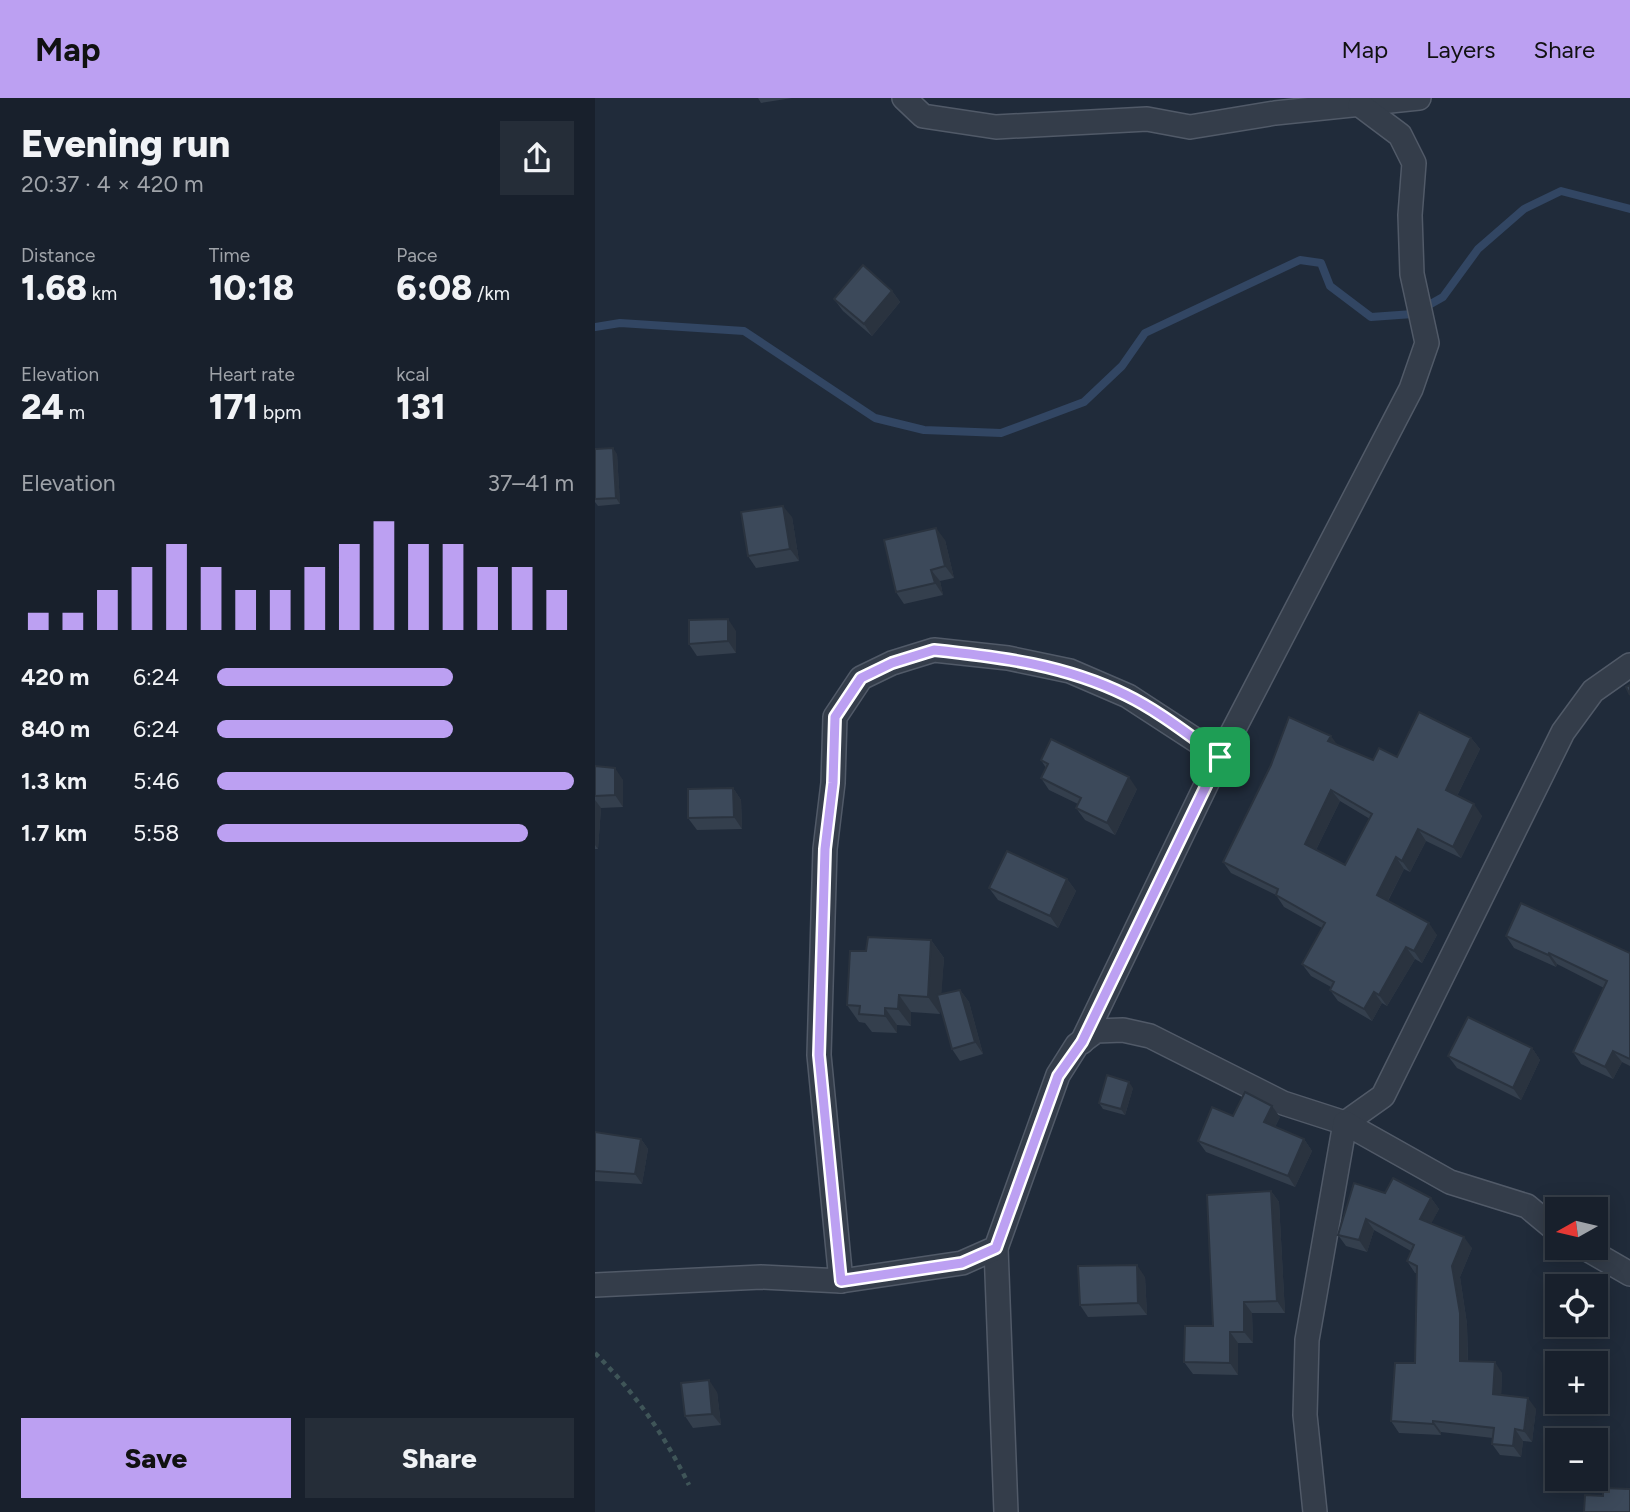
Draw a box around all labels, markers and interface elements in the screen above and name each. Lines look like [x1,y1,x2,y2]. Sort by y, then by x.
text: Map [35,30,101,69]
text: Map [1341,35,1388,64]
text: Layers [1426,35,1495,64]
text: Share [1533,35,1595,64]
text: Evening run [21,121,230,167]
button: share [500,121,574,195]
text: 20:37 · 4 × 420 m [21,170,204,198]
text: Distance [21,244,95,267]
text: Time [209,244,250,267]
text: Pace [396,244,437,267]
text: 1.68 [21,267,87,309]
text: 10:18 [209,267,294,309]
text: 6:08 [396,267,472,309]
text: km [87,282,117,305]
text: /km [472,282,510,305]
text: Elevation [21,363,99,386]
text: Heart rate [209,363,295,386]
text: kcal [396,363,430,386]
text: 24 [21,386,64,428]
text: 171 [209,386,258,428]
text: 131 [396,386,446,428]
text: m [64,401,85,424]
text: bpm [258,401,301,424]
text: Elevation [21,469,116,497]
text: 37–41 m [487,469,574,497]
text: 420 m [21,663,89,691]
text: 6:24 [133,663,179,691]
text: 840 m [21,715,90,743]
text: 6:24 [133,715,179,743]
pin [1190,727,1250,787]
icon: arrive [1201,738,1239,776]
text: 1.3 km [21,767,87,795]
text: 5:46 [133,767,179,795]
text: 1.7 km [21,819,87,847]
text: 5:58 [133,819,179,847]
north arrow [1545,1197,1608,1260]
map controls [1545,1197,1608,1491]
button: locate [1545,1274,1608,1337]
button: + [1545,1351,1608,1414]
button: Save [21,1418,291,1498]
button: Share [305,1418,574,1498]
button: − [1545,1428,1608,1491]

